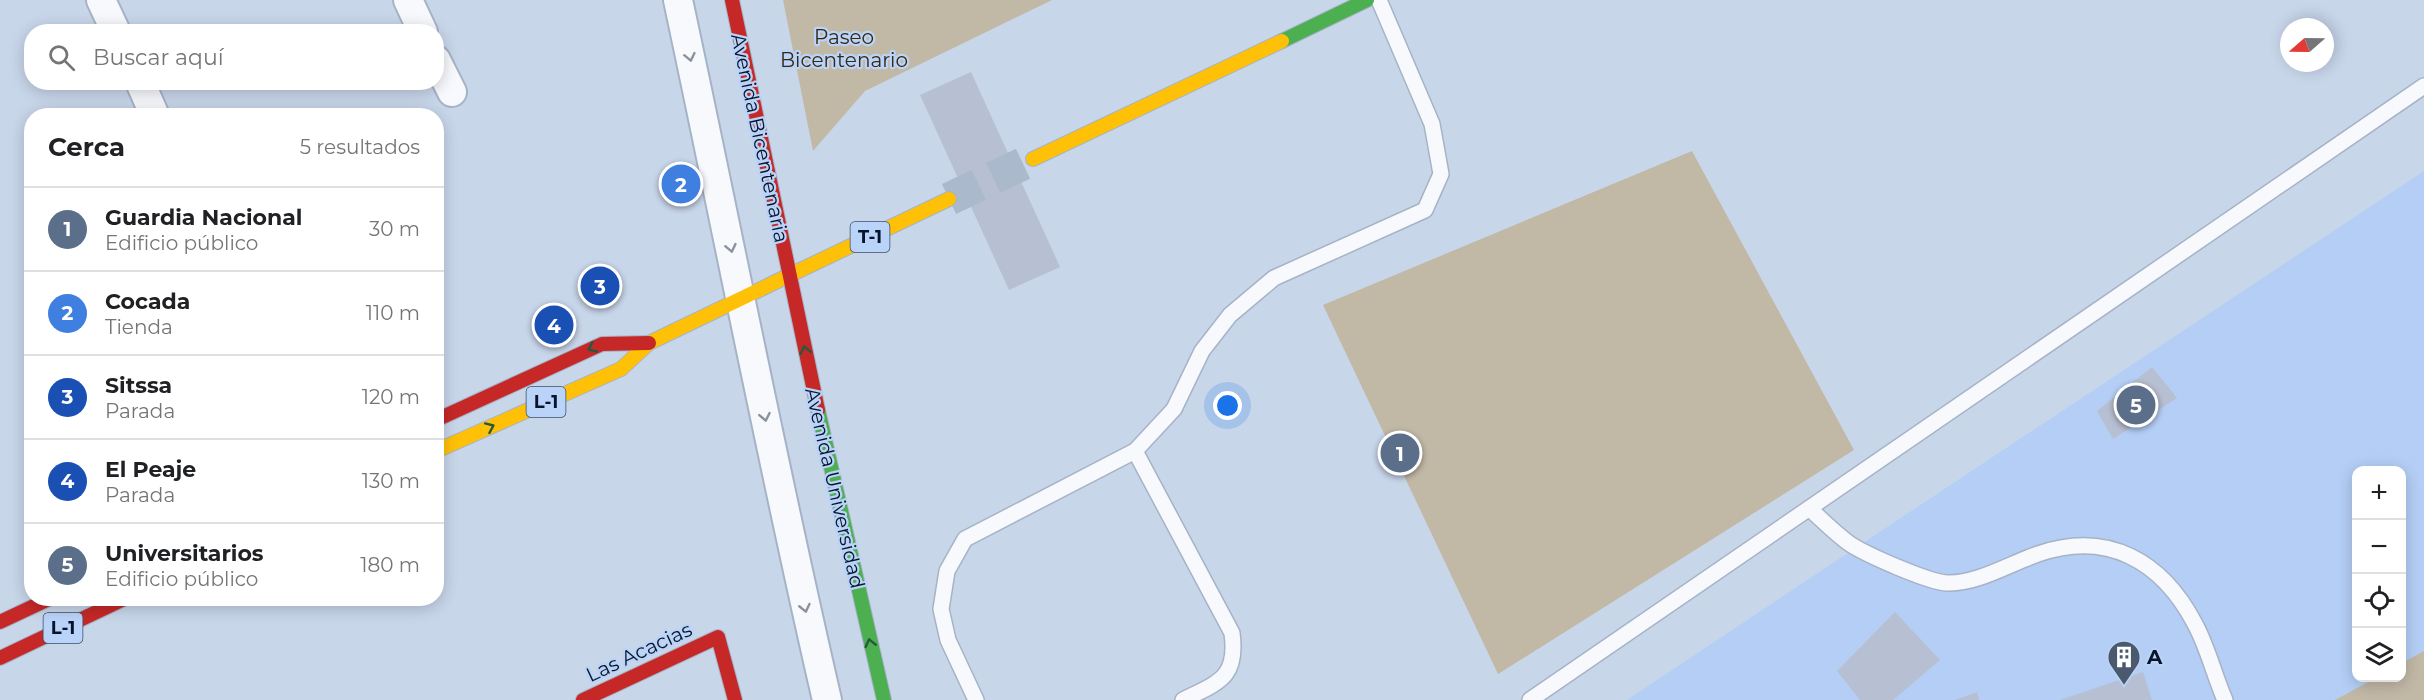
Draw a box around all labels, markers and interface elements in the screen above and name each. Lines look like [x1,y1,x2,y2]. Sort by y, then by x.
north arrow [2280,18,2334,72]
search box [24,24,444,90]
park label: Paseo Bicentenario [780,25,908,72]
street label: Avenida Bicentenaria [726,31,794,245]
icon: search [45,41,78,74]
text: Buscar aquí [93,44,224,71]
one-way arrow [683,52,696,62]
text: Cerca [48,131,125,163]
text: 5 resultados [300,135,420,159]
pin: 2 [662,162,700,207]
text: Guardia Nacional [105,204,302,231]
text: 1 [64,217,71,241]
text: 30 m [369,217,420,241]
road number: T-1 [850,222,890,252]
text: Edificio público [105,231,258,255]
one-way arrow [724,243,737,253]
pin: 3 [580,264,620,308]
text: Cocada [105,288,190,315]
text: 2 [62,301,73,325]
text: 110 m [366,301,420,325]
pin: 4 [534,302,574,348]
text: Tienda [105,315,173,339]
one-way arrow [587,341,598,353]
one-way arrow [799,346,812,356]
text: Sitssa [105,372,172,399]
pin: 5 [2116,382,2156,428]
text: 3 [62,385,73,409]
text: 120 m [362,385,420,409]
street label: Avenida Universidad [800,385,870,591]
road number: L-1 [526,387,566,417]
your location [1213,391,1242,420]
text: Parada [105,399,175,423]
one-way arrow [758,412,771,422]
one-way arrow [484,423,495,435]
pin: 1 [1380,430,1420,476]
text: El Peaje [105,456,196,483]
map controls [2352,466,2406,682]
button: + [2352,466,2406,520]
text: 4 [61,469,74,493]
text: 130 m [362,469,420,493]
text: Parada [105,483,175,507]
button: − [2352,520,2406,574]
text: Universitarios [105,540,264,567]
text: 5 [62,553,73,577]
text: 180 m [360,553,420,577]
text: Edificio público [105,567,258,591]
button: locate [2352,574,2406,628]
one-way arrow [798,603,811,613]
road number: L-1 [44,613,82,643]
street label: Las Acacias [582,617,696,687]
button: layers [2352,628,2406,682]
one-way arrow [865,638,878,648]
building icon: A [2106,639,2142,686]
place label: A [2146,645,2163,669]

